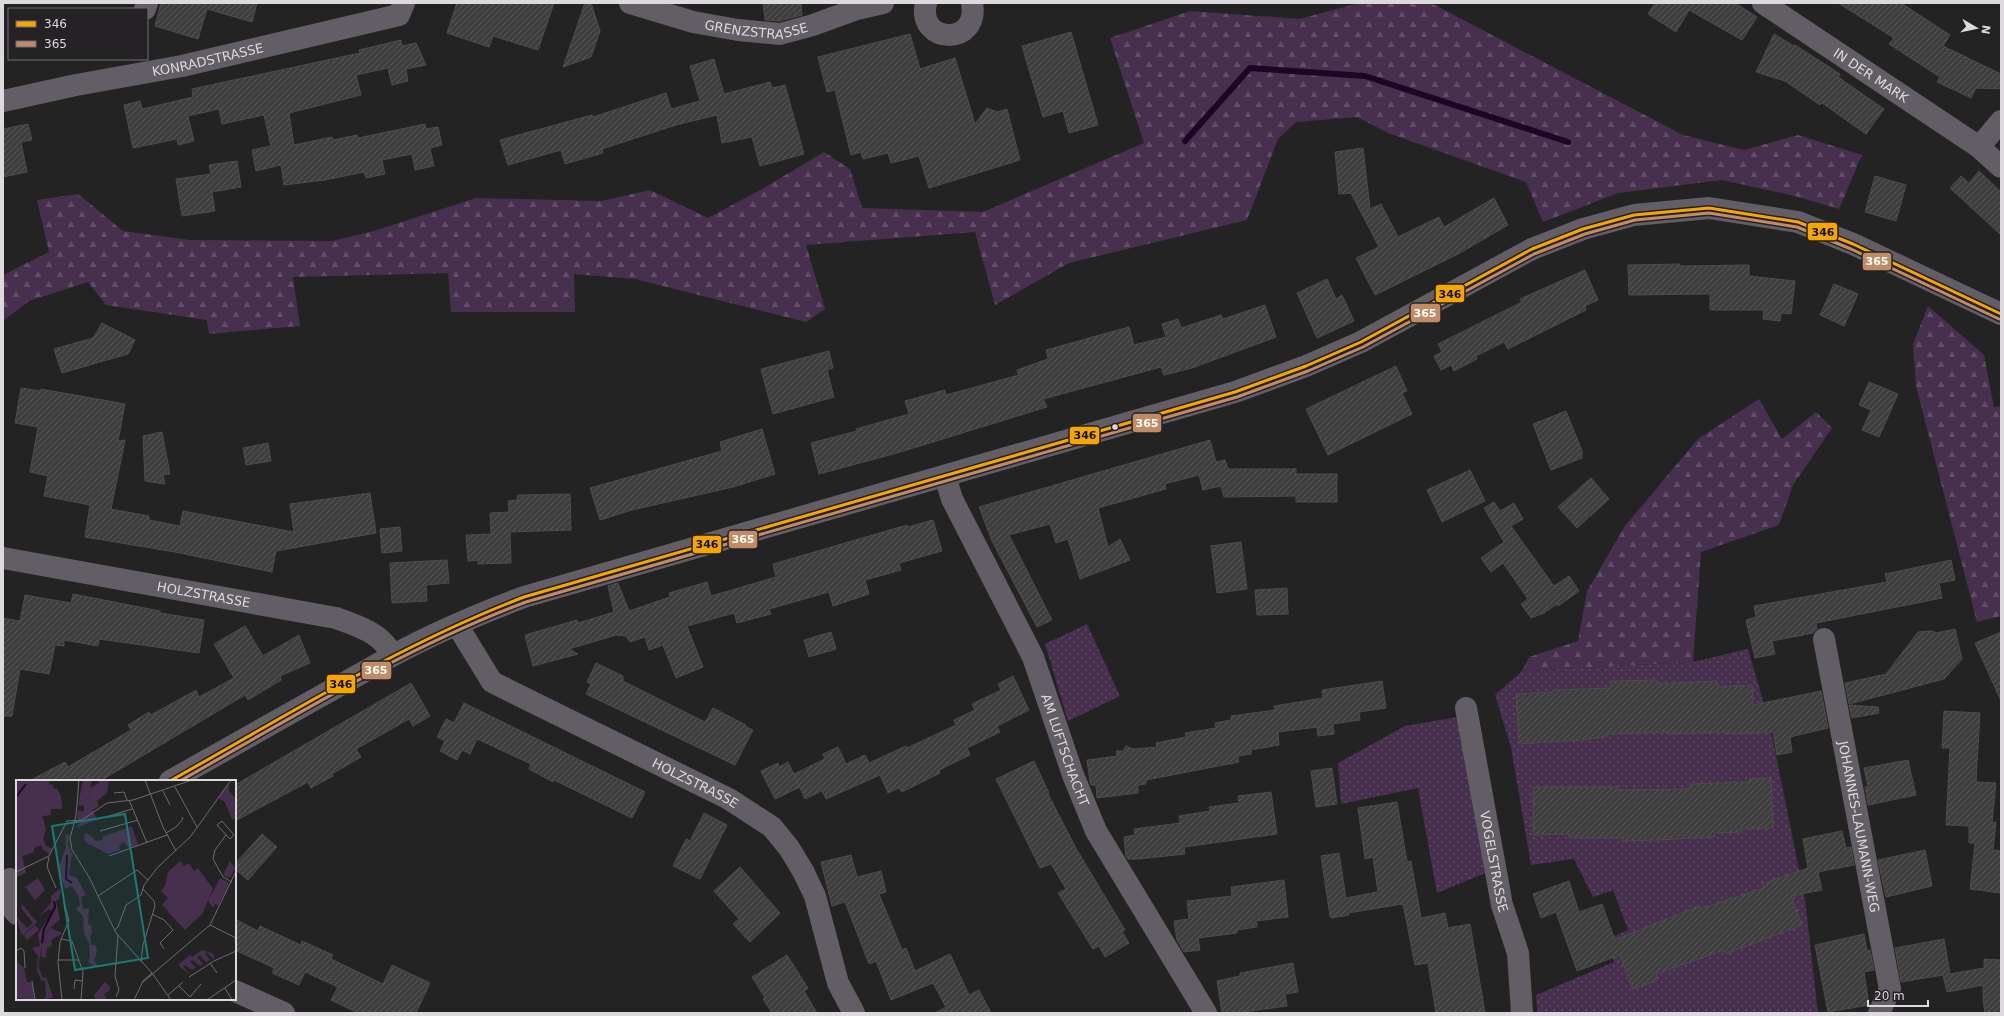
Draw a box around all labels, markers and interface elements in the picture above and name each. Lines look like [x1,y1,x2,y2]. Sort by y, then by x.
legend [8,8,148,60]
north arrow [1956,8,1996,48]
text: 346 [44,17,67,31]
street label: GRENZSTRASSE [704,17,809,42]
text: N [1978,24,1993,35]
text: 365 [44,37,67,51]
street label: KONRADSTRASSE [151,40,265,79]
street label: IN DER MARK [1831,45,1912,106]
line badge: 346 [1807,222,1838,241]
text: 346 [1812,226,1835,239]
line badge: 365 [1862,252,1892,271]
text: 365 [1866,255,1888,268]
line badge: 346 [1435,284,1465,303]
text: 346 [1439,288,1462,301]
line badge: 365 [1410,303,1441,323]
text: 365 [1414,307,1436,320]
line badge: 365 [1132,413,1162,433]
text: 365 [1136,417,1158,430]
unlabelled marker [1110,422,1120,432]
line badge: 346 [1069,426,1100,445]
text: 346 [1074,429,1097,442]
line badge: 365 [728,530,758,549]
text: 365 [732,533,754,546]
line badge: 346 [692,535,722,554]
text: 346 [696,538,719,551]
street label: HOLZSTRASSE [156,578,252,610]
line badge: 365 [361,661,392,680]
text: 365 [365,664,387,677]
line badge: 346 [326,674,356,694]
text: 346 [330,678,353,691]
street label: AM LUFTSCHACHT [1039,692,1092,808]
street label: JOHANNES-LAUMANN-WEG [1836,739,1883,914]
street label: HOLZSTRASSE [650,755,742,811]
inset map [16,780,236,1000]
street label: VOGELSTRASSE [1477,810,1511,914]
scale bar [1868,982,1928,1008]
text: 20 m [1874,989,1905,1003]

